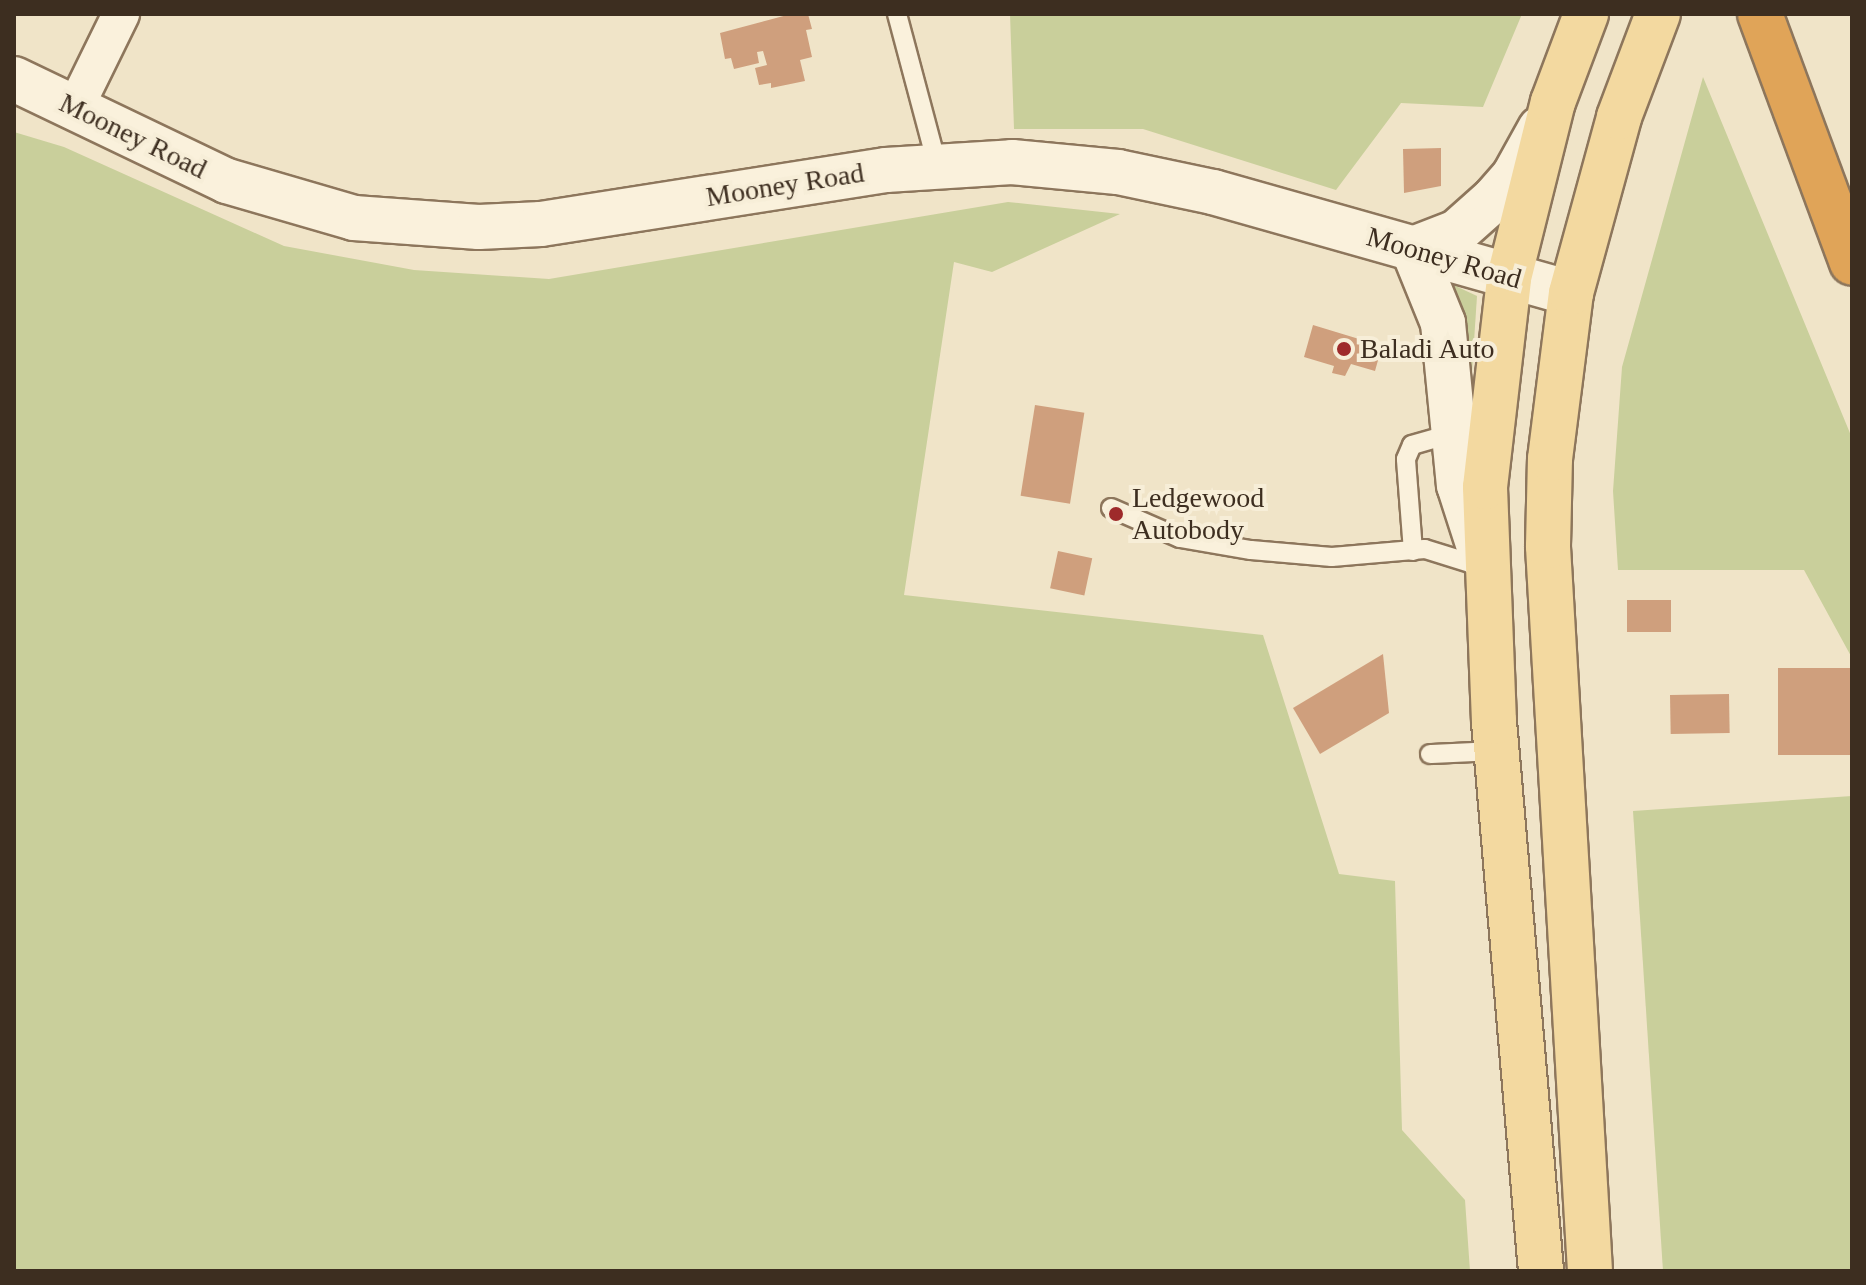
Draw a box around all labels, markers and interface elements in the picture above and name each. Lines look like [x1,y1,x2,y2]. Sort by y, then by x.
street label: Mooney Road [54,86,212,186]
street label: Mooney Road [704,156,866,214]
street label: Mooney Road [1363,220,1525,296]
place label: Baladi Auto [1360,332,1496,366]
marker: Baladi Auto [1335,340,1353,358]
place label: Ledgewood Autobody [1132,481,1264,547]
marker: Ledgewood Autobody [1107,505,1125,523]

